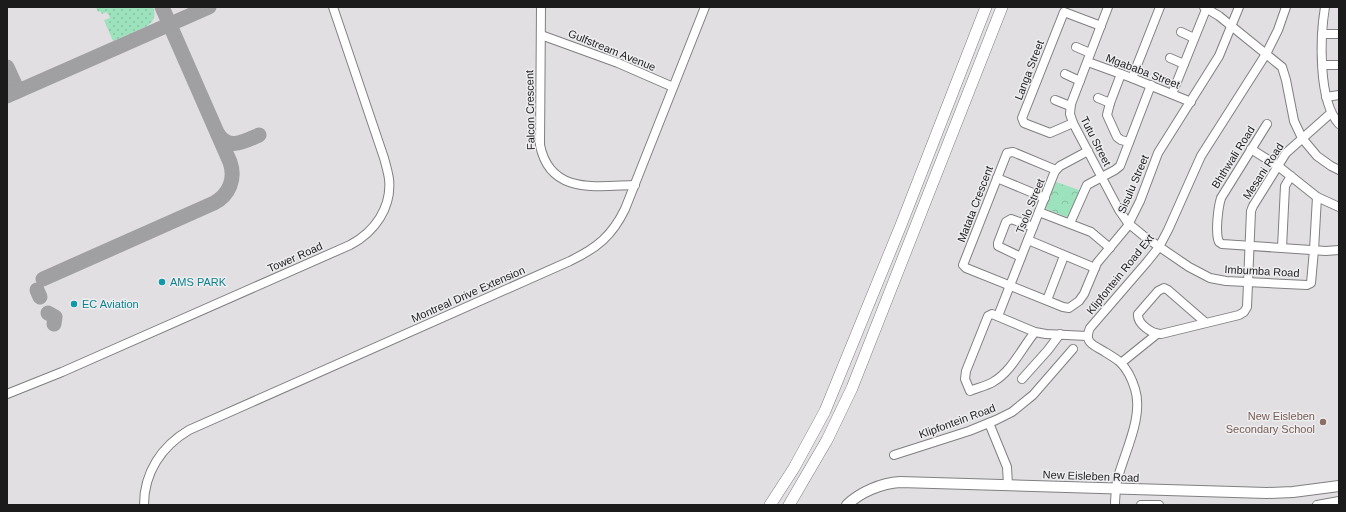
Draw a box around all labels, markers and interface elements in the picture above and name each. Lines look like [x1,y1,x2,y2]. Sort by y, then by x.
street label: Gulfstream Avenue [566,27,658,73]
street label: Langa Street [1012,38,1046,102]
street label: Mgababa Street [1104,51,1182,91]
street label: Falcon Crescent [523,70,537,150]
street label: Tutu Street [1078,114,1114,168]
street label: Bhthwali Road [1209,124,1257,190]
street label: Mesani Road [1240,141,1286,201]
street label: Sisulu Street [1115,153,1151,215]
street label: Matata Crescent [955,164,995,244]
street label: Tsolo Street [1014,177,1046,235]
street label: Klipfontein Road Ext [1084,231,1156,317]
street label: Tower Road [266,240,324,274]
street label: Imbumba Road [1224,263,1300,279]
street label: Montreal Drive Extension [409,264,527,324]
place label: AMS PARK [170,276,227,288]
marker: AMS PARK [157,277,167,287]
place label: EC Aviation [82,298,139,310]
marker: EC Aviation [69,299,79,309]
street label: Klipfontein Road [917,402,997,440]
place label: New Eisleben Secondary School [1226,410,1315,435]
marker: New Eisleben Secondary School [1318,417,1328,427]
street label: New Eisleben Road [1043,468,1139,484]

